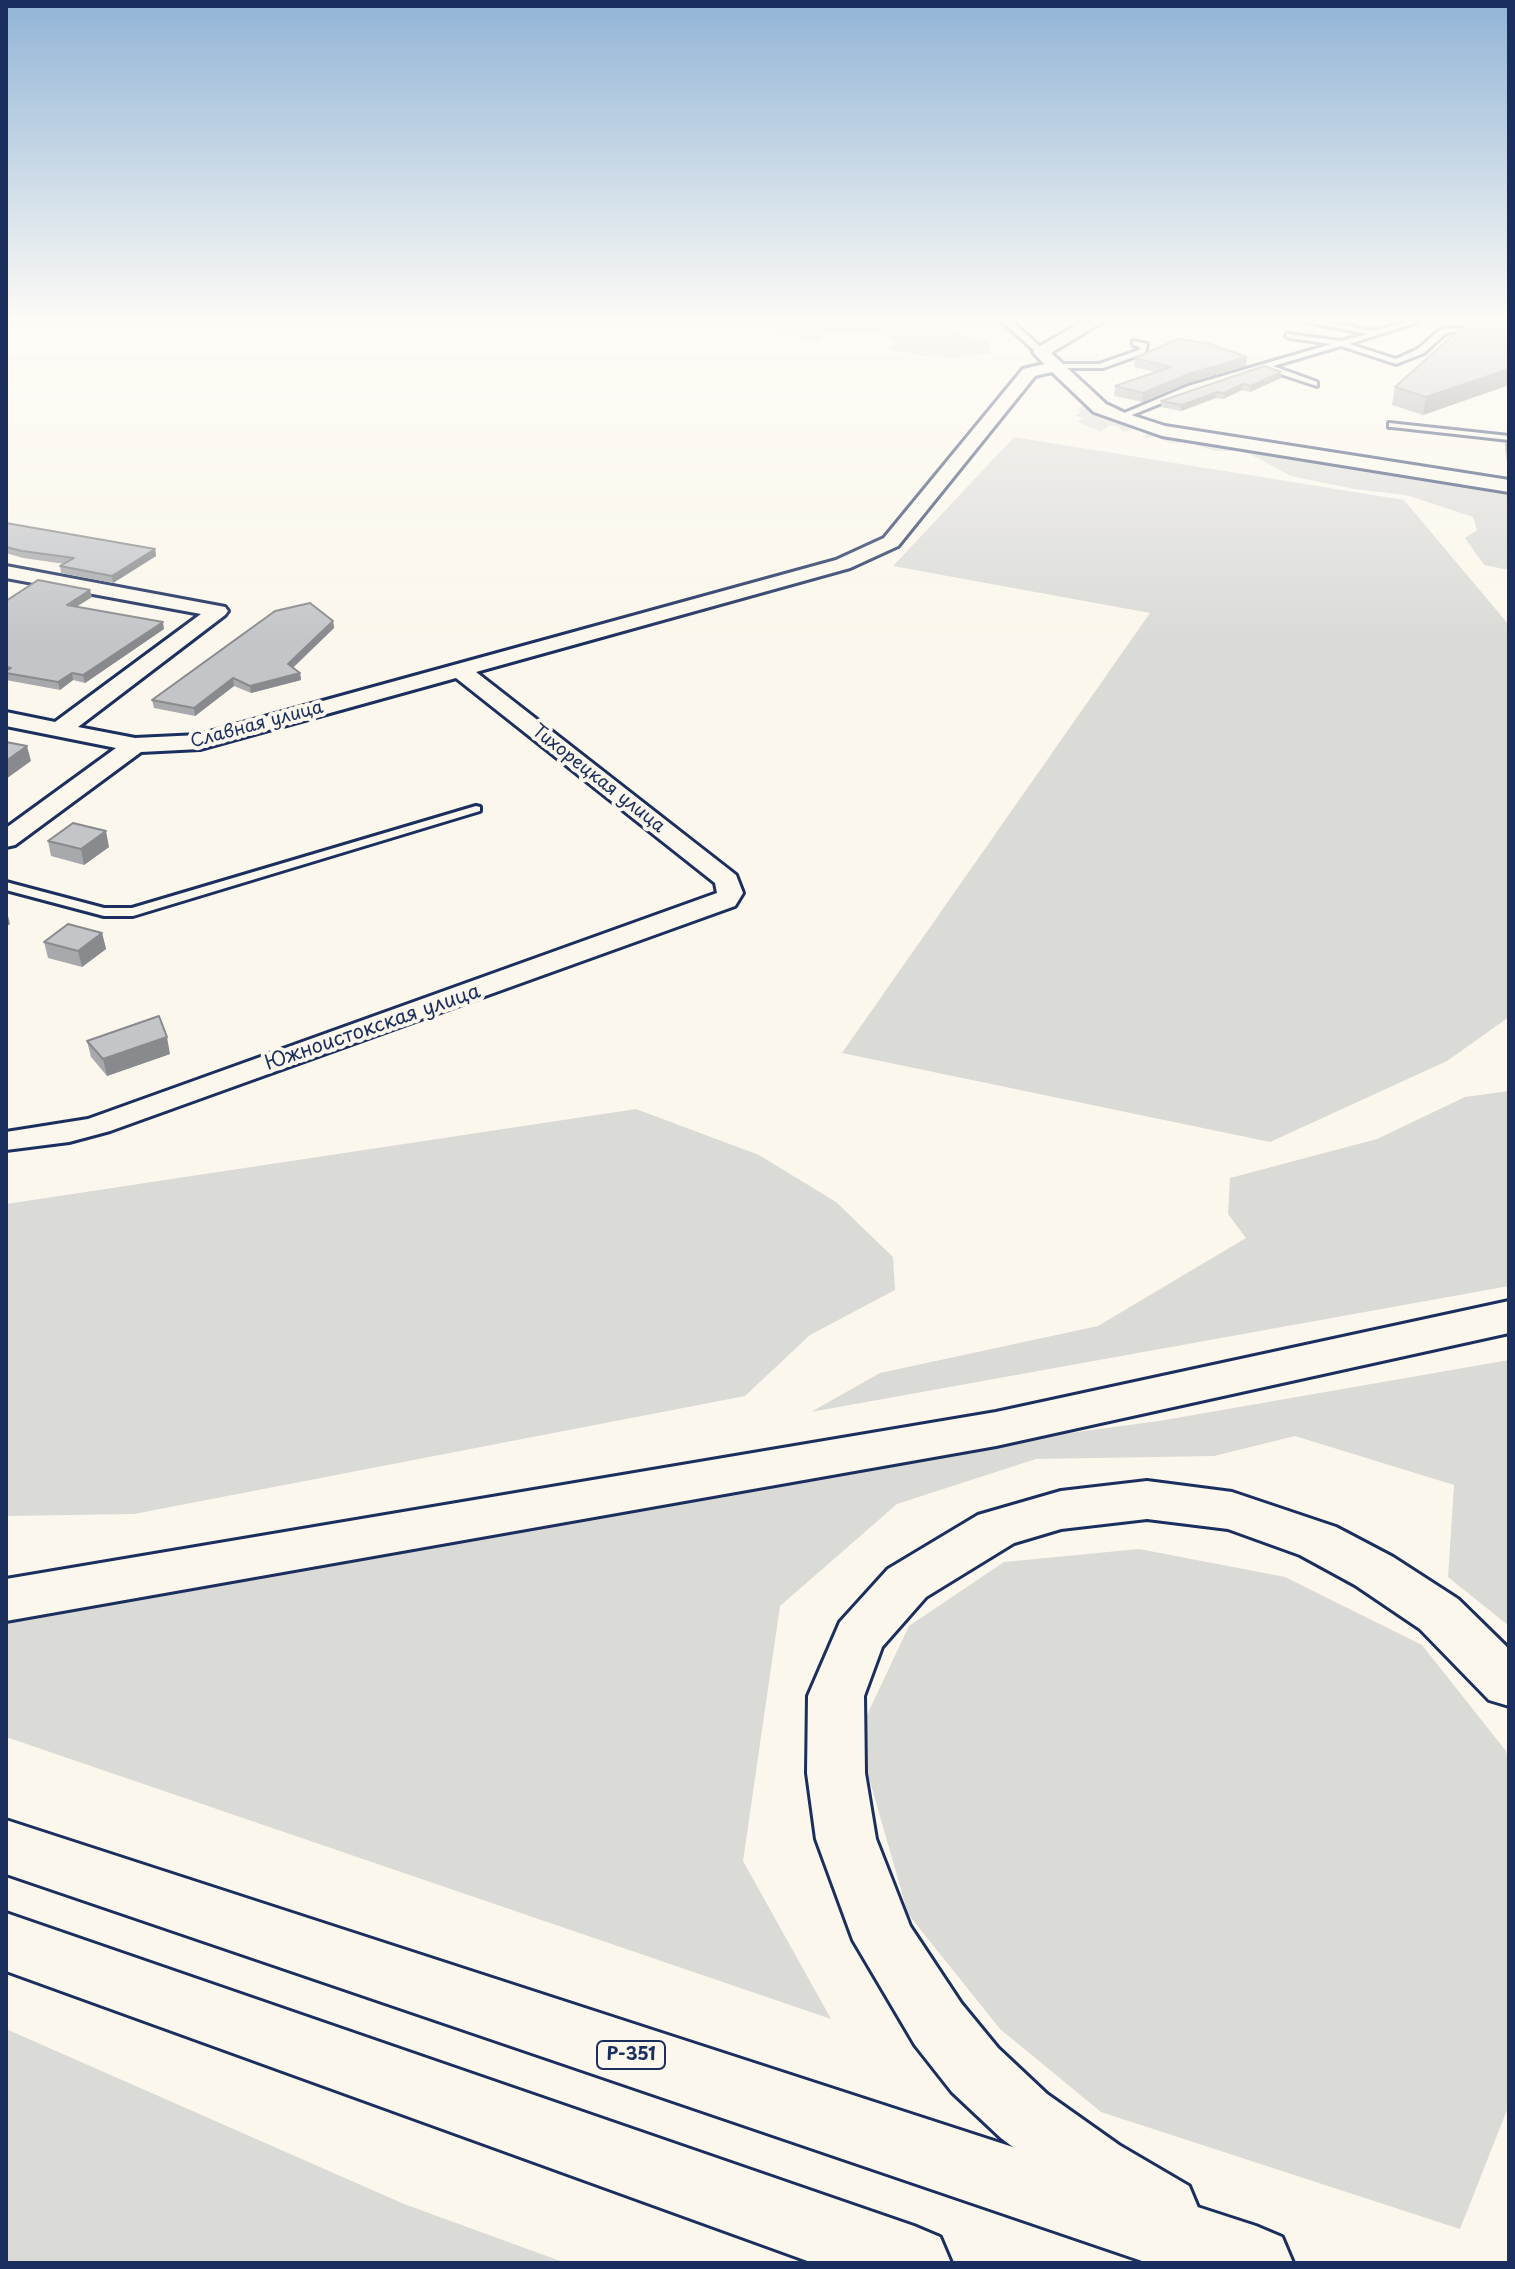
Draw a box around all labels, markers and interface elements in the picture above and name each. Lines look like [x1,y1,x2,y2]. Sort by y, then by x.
street label: Славная улица [188,697,326,753]
street label: Тихорецкая улица [527,720,669,838]
street label: Южноистокская улица [262,980,484,1076]
road number: Р-351 [597,2041,665,2069]

